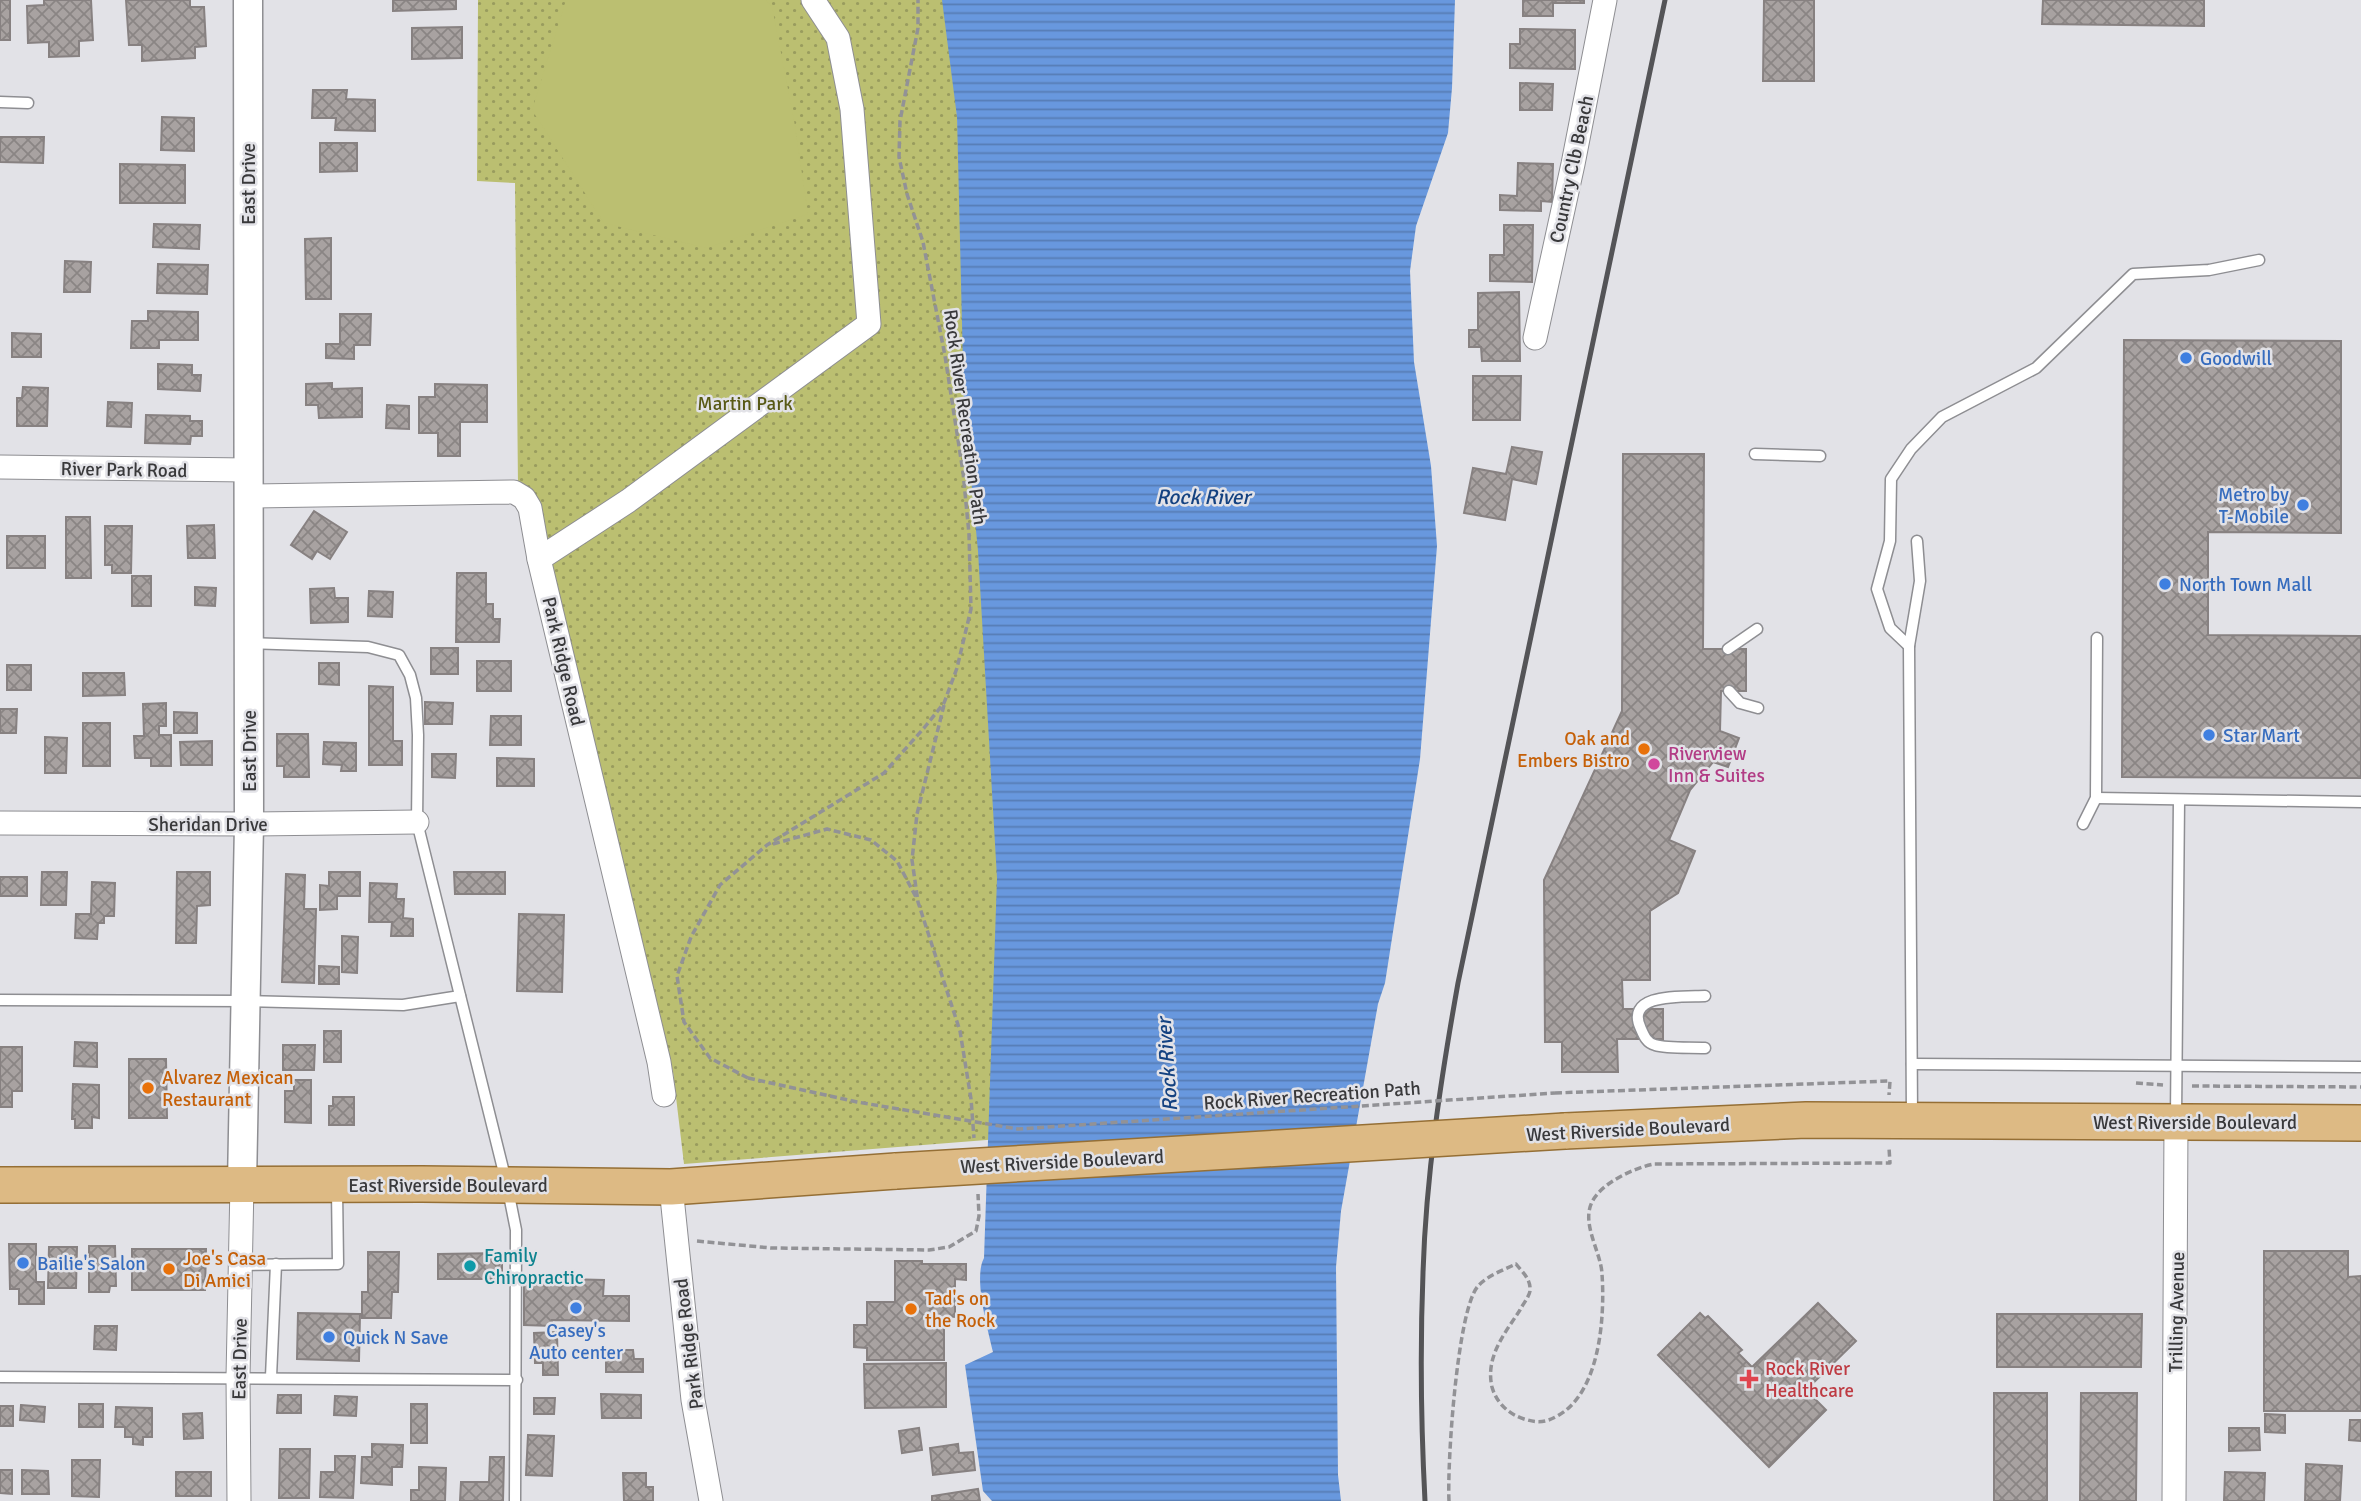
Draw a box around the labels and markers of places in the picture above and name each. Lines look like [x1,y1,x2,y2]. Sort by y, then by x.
place label: Goodwill [2200,347,2272,371]
marker: Goodwill [2178,350,2194,366]
place label: Metro by T-Mobile [2218,483,2289,529]
marker: Metro by T-Mobile [2295,497,2311,513]
place label: North Town Mall [2179,573,2312,597]
marker: North Town Mall [2157,576,2173,592]
place label: Star Mart [2223,724,2300,748]
place label: Oak and Embers Bistro [1517,727,1630,773]
marker: Star Mart [2201,727,2217,743]
marker: Oak and Embers Bistro [1636,741,1652,757]
place label: Riverview Inn & Suites [1668,742,1765,788]
marker: Riverview Inn & Suites [1646,756,1662,772]
place label: Alvarez Mexican Restaurant [162,1066,294,1112]
marker: Alvarez Mexican Restaurant [140,1080,156,1096]
place label: Family Chiropractic [484,1244,584,1290]
place label: Joe's Casa Di Amici [183,1247,266,1293]
place label: Bailie's Salon [37,1252,146,1276]
marker: Bailie's Salon [15,1255,31,1271]
marker: Family Chiropractic [462,1258,478,1274]
marker: Joe's Casa Di Amici [161,1261,177,1277]
place label: Tad's on the Rock [925,1287,996,1333]
marker: Casey's Auto center [568,1300,584,1316]
marker: Tad's on the Rock [903,1301,919,1317]
place label: Casey's Auto center [529,1319,623,1365]
place label: Quick N Save [343,1326,448,1350]
marker: Quick N Save [321,1329,337,1345]
place label: Rock River Healthcare [1765,1357,1854,1403]
marker: Rock River Healthcare [1739,1369,1759,1389]

